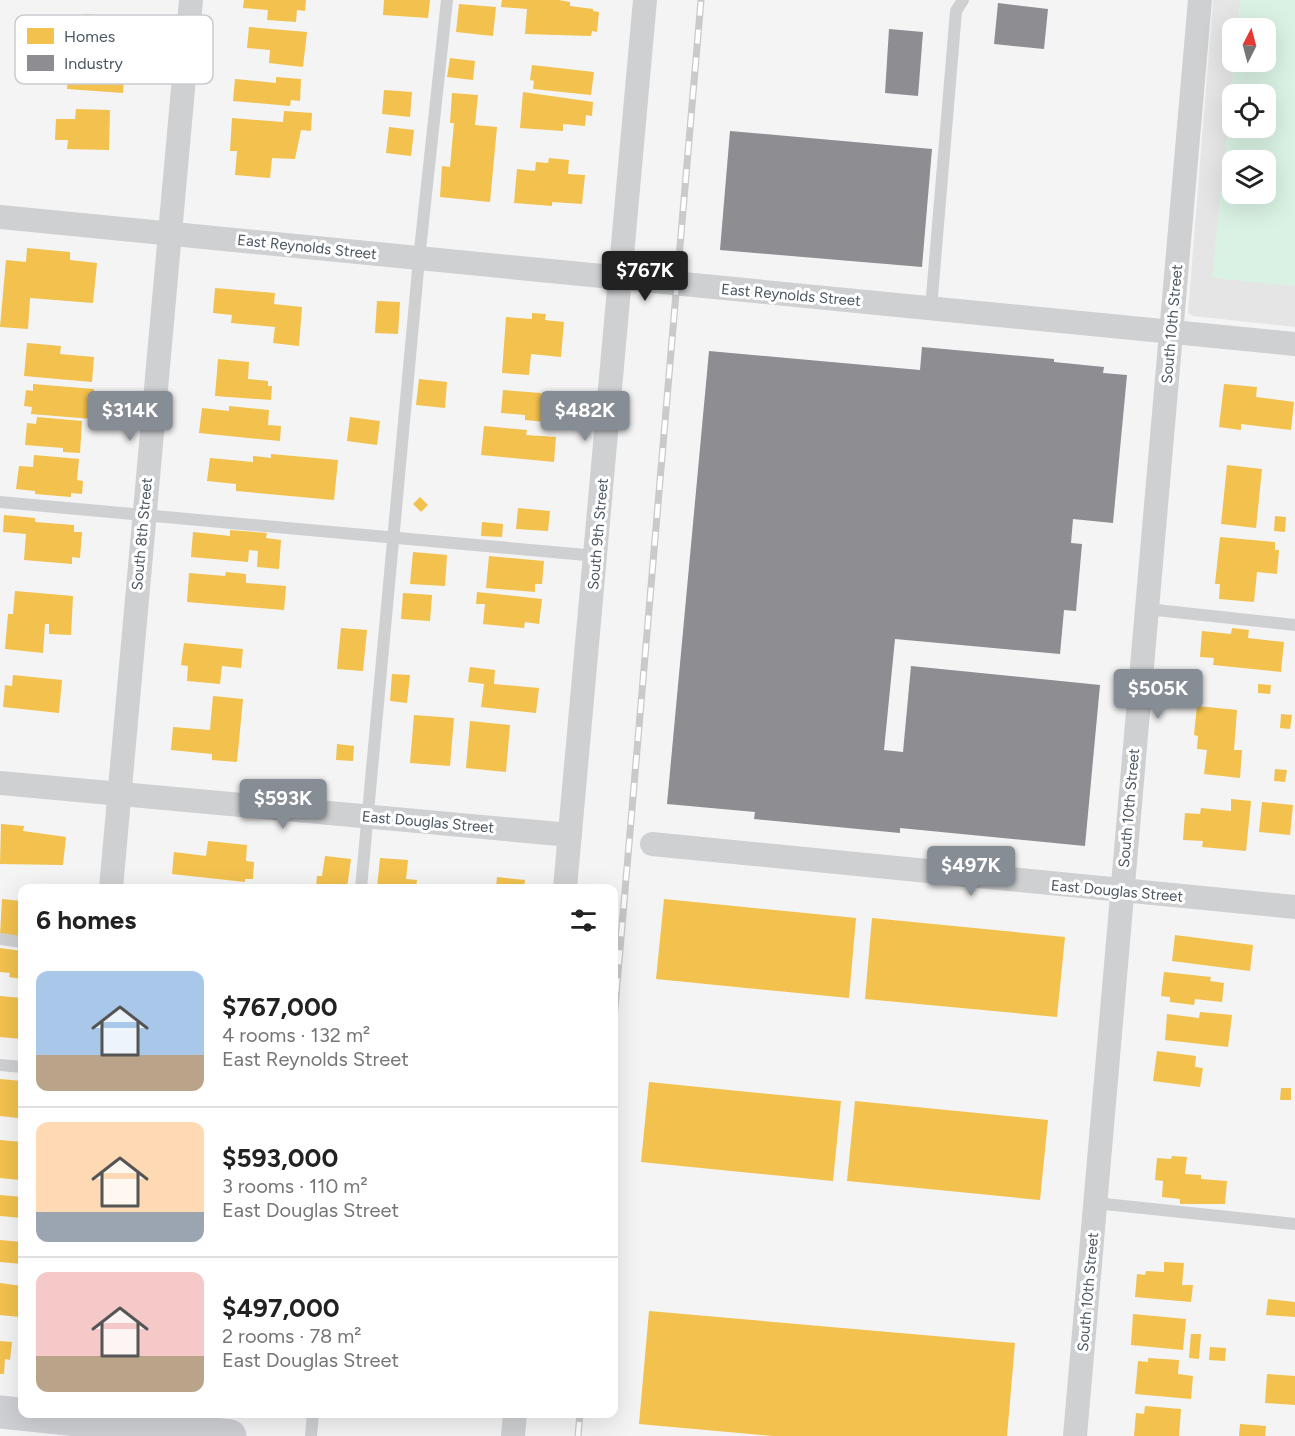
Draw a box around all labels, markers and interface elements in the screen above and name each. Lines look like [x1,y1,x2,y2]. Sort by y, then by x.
legend [15,15,213,84]
north arrow [1222,18,1276,72]
map controls [1222,18,1276,204]
text: Homes [64,27,115,46]
text: Industry [64,54,123,73]
button: locate [1222,84,1276,138]
button: layers [1222,150,1276,204]
street label: East Reynolds Street [236,231,378,263]
pin: $767K [603,251,687,302]
text: $767K [616,258,674,282]
street label: South 10th Street [1158,263,1186,384]
street label: East Reynolds Street [720,280,862,310]
pin: $314K [88,391,172,442]
pin: $482K [543,391,627,442]
text: $314K [102,398,158,422]
text: $482K [555,398,615,422]
street label: South 8th Street [128,477,156,591]
street label: South 9th Street [584,477,612,591]
pin: $505K [1116,669,1200,720]
text: $505K [1128,676,1188,700]
street label: South 10th Street [1115,747,1143,868]
pin: $593K [241,779,325,830]
text: $593K [254,786,312,810]
street label: East Douglas Street [361,807,495,837]
pin: $497K [929,846,1013,897]
text: $497K [941,853,1001,877]
street label: East Douglas Street [1050,876,1184,906]
text: 6 homes [36,904,136,936]
icon: filters [567,904,600,937]
text: $767,000 [222,991,338,1023]
icon: home [84,995,156,1067]
text: 4 rooms · 132 m² [222,1023,370,1047]
text: East Reynolds Street [222,1047,409,1071]
text: $593,000 [222,1142,338,1174]
icon: home [84,1146,156,1218]
text: 3 rooms · 110 m² [222,1174,368,1198]
text: East Douglas Street [222,1198,399,1222]
street label: South 10th Street [1074,1231,1102,1352]
text: $497,000 [222,1292,340,1324]
icon: home [84,1296,156,1368]
text: 2 rooms · 78 m² [222,1324,362,1348]
text: East Douglas Street [222,1348,399,1372]

